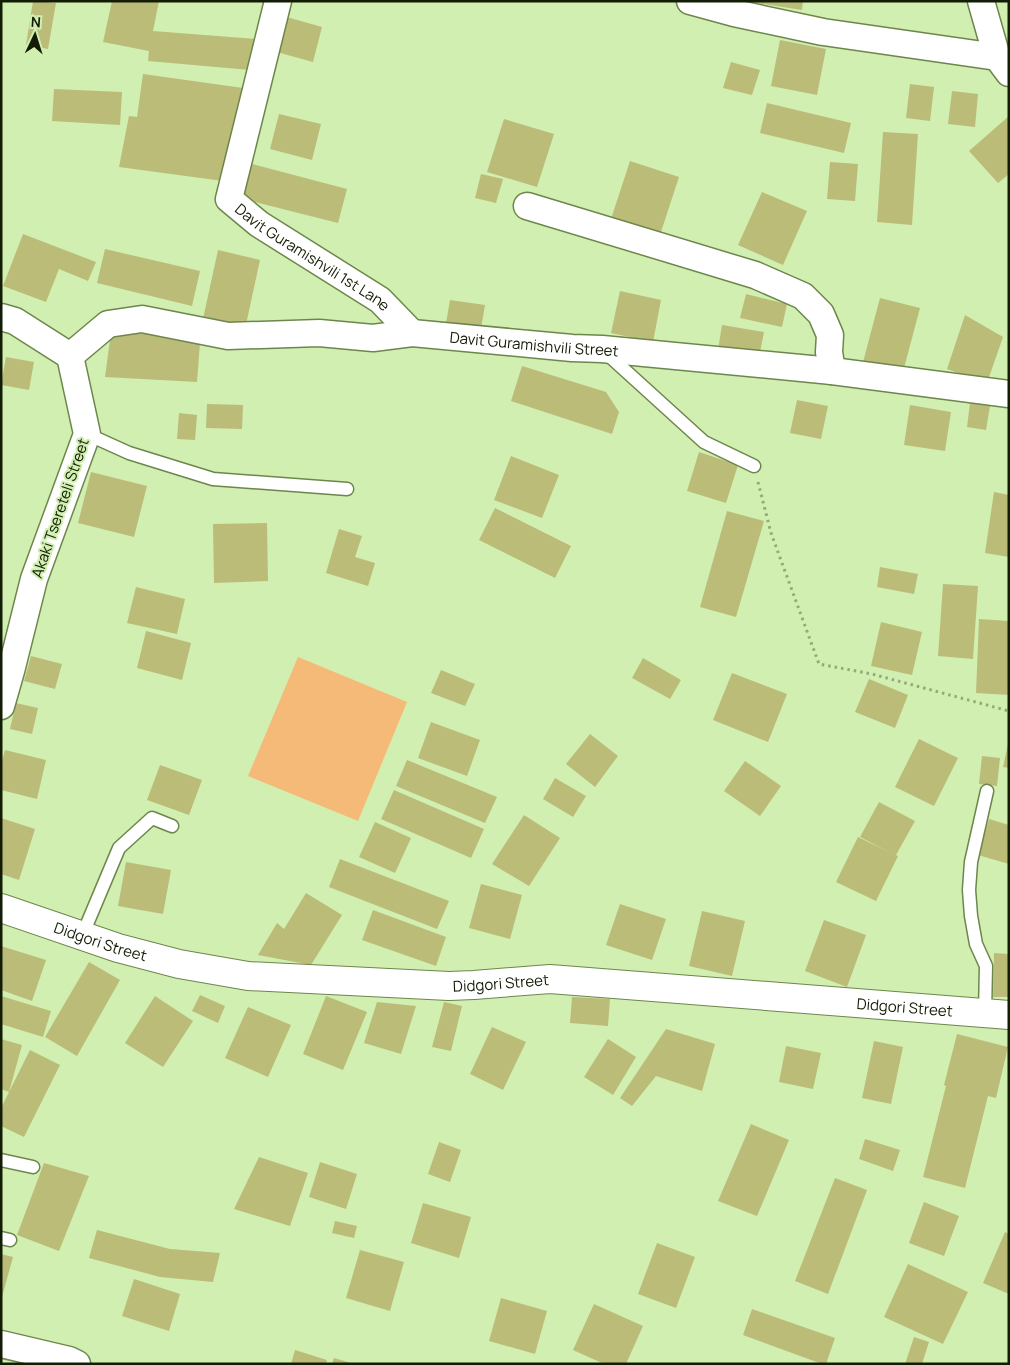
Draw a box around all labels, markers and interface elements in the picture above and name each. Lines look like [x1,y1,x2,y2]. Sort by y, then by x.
north arrow [10,10,60,60]
text: N [30,12,42,31]
street label: Davit Guramishvili 1st Lane [231,198,395,315]
street label: Davit Guramishvili Street [449,326,620,361]
street label: Akaki Tsereteli Street [26,435,94,581]
street label: Didgori Street [51,916,149,966]
street label: Didgori Street [452,969,550,996]
street label: Didgori Street [856,993,953,1021]

